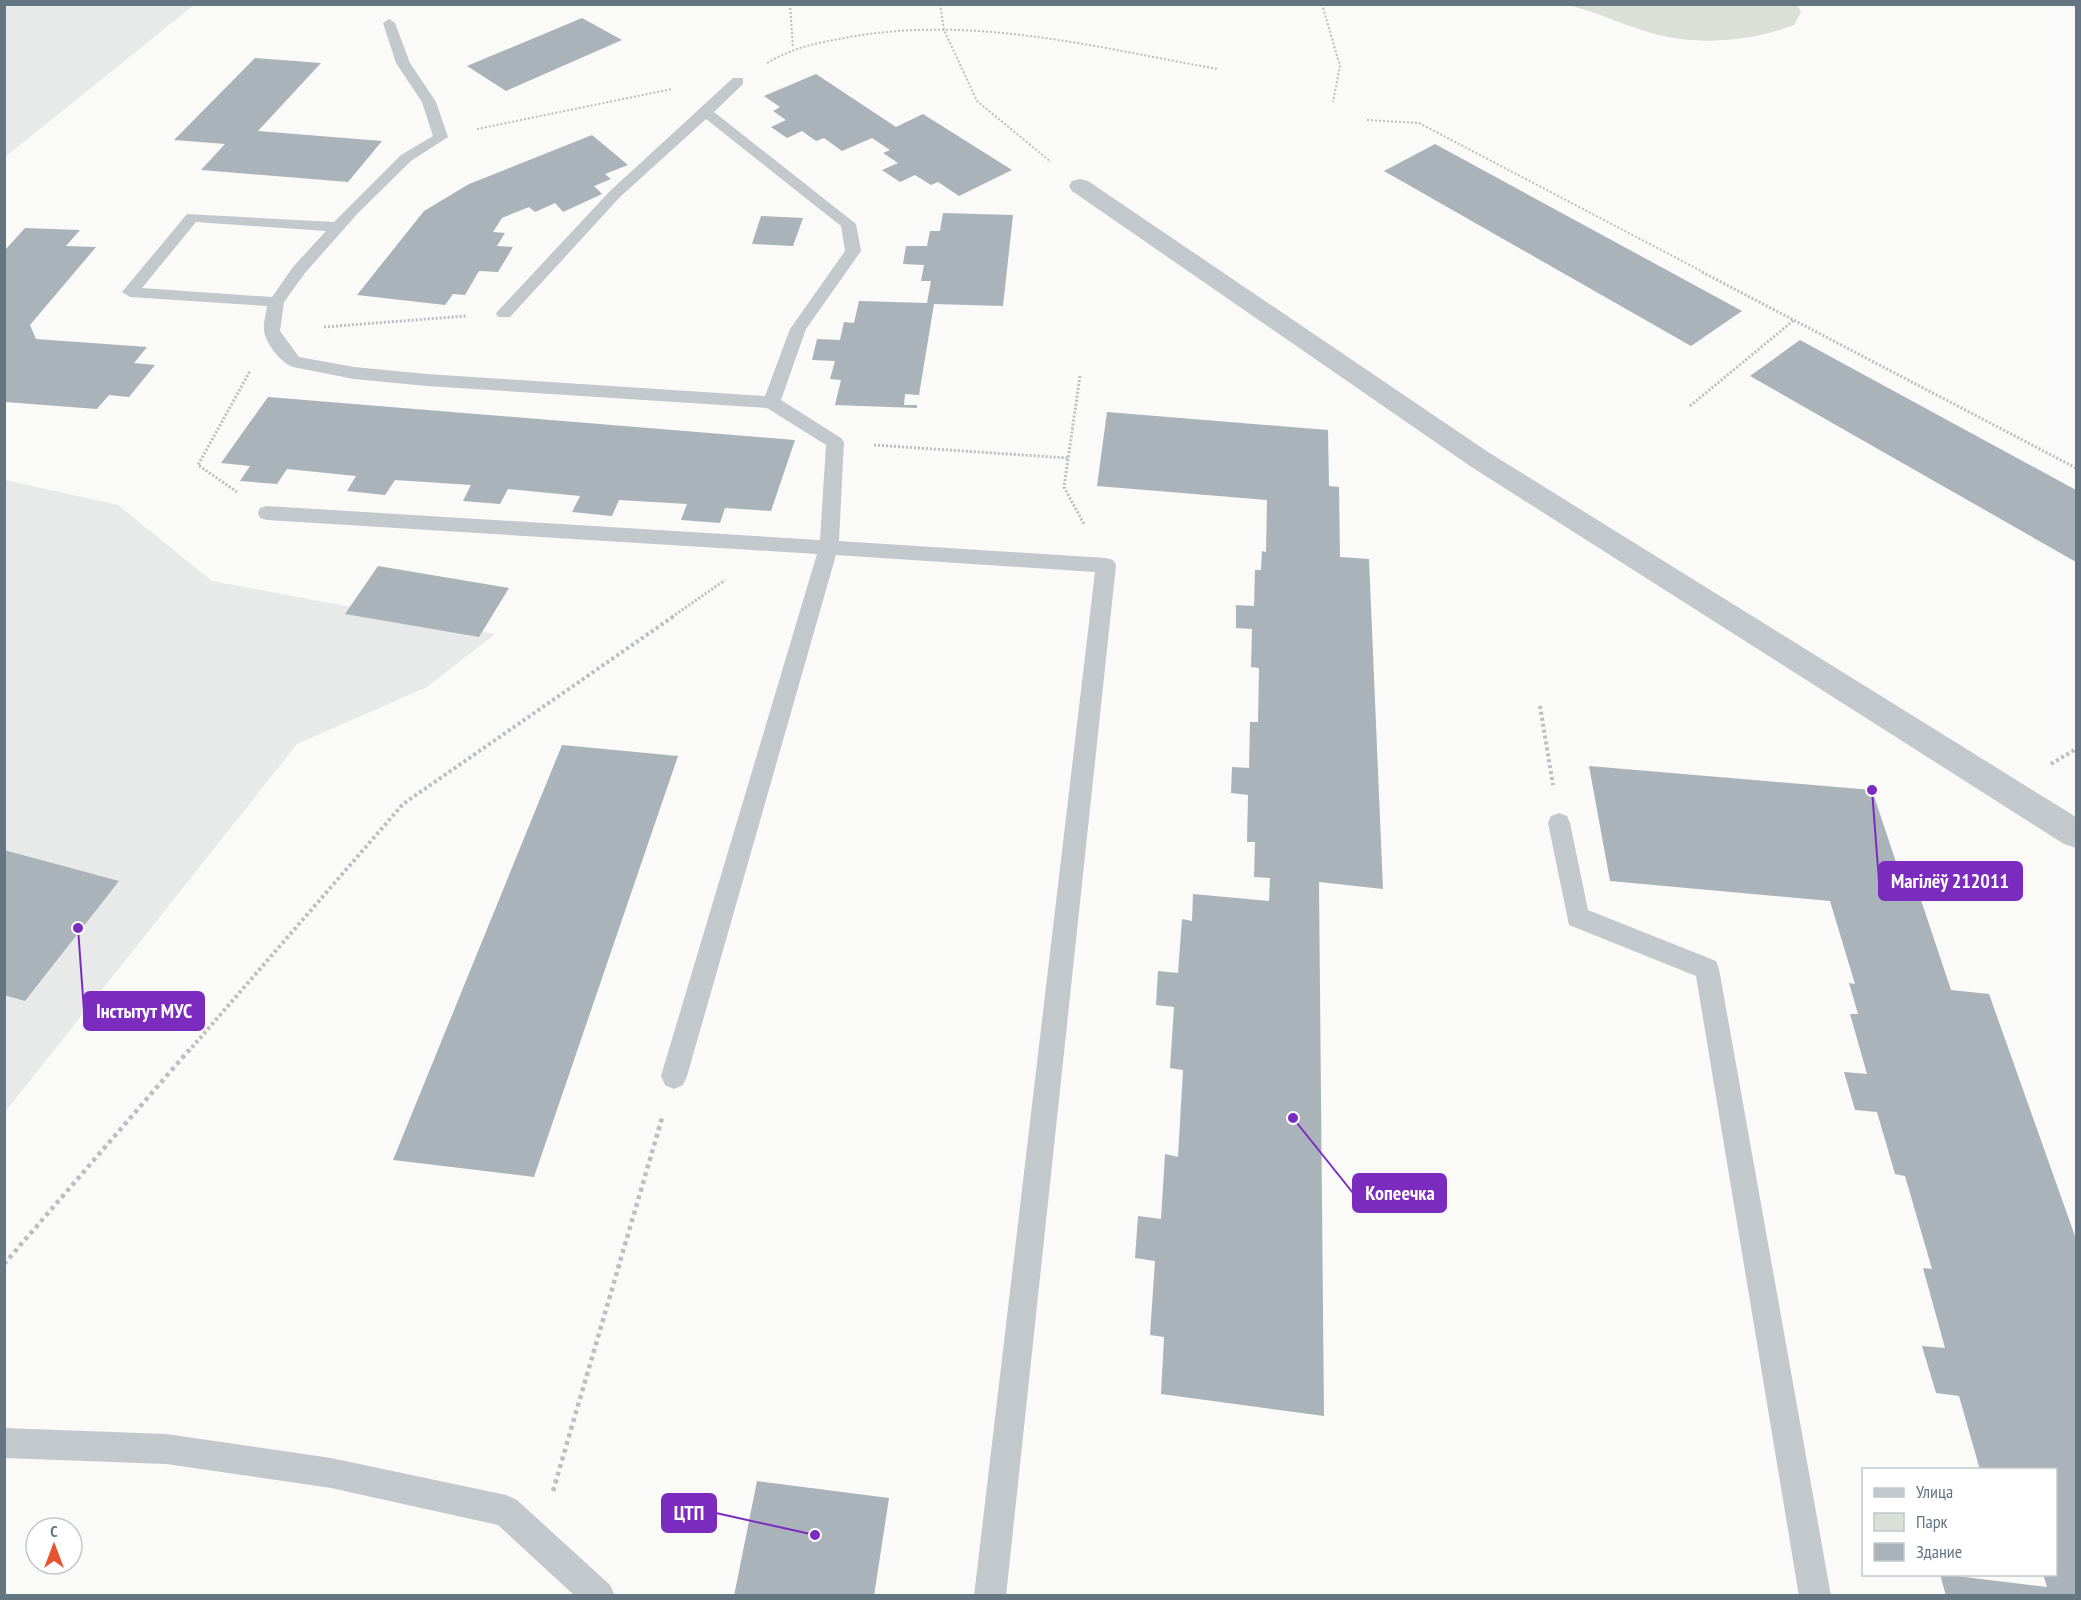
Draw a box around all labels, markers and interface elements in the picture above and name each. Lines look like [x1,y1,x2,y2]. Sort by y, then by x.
callout: Магілёў 212011 [1879,862,2022,900]
text: Магілёў 212011 [1891,868,2009,894]
callout: Інстытут МУС [84,992,204,1030]
text: Інстытут МУС [96,998,192,1024]
callout: Копеечка [1353,1174,1446,1212]
text: Копеечка [1365,1180,1435,1206]
legend [1862,1468,2057,1576]
text: Улица [1916,1480,1953,1503]
callout: ЦТП [662,1494,716,1532]
text: ЦТП [674,1500,704,1526]
text: Парк [1916,1510,1947,1533]
north arrow [24,1516,84,1576]
text: С [50,1521,58,1541]
text: Здание [1916,1540,1962,1563]

